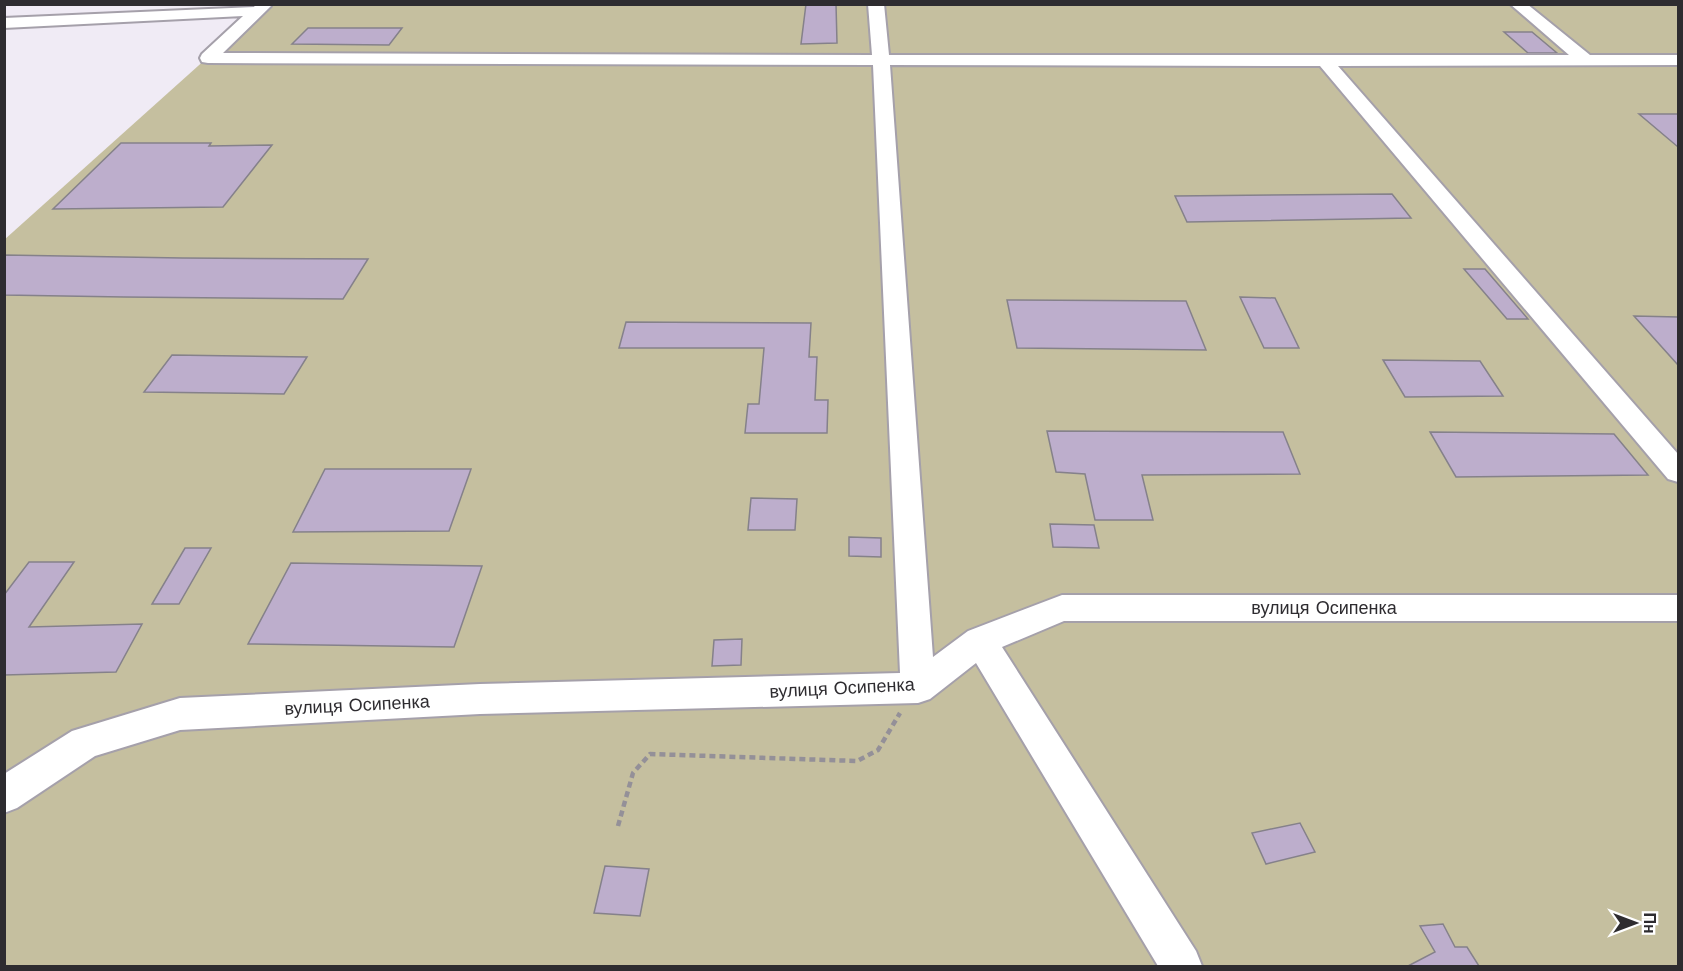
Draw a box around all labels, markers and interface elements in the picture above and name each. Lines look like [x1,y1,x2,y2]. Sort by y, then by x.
street label: вулиця Осипенка [1251,597,1398,618]
street label: вулиця Осипенка [769,673,916,702]
street label: вулиця Осипенка [284,690,431,719]
north arrow [1605,893,1665,953]
text: Пн [1640,912,1659,934]

